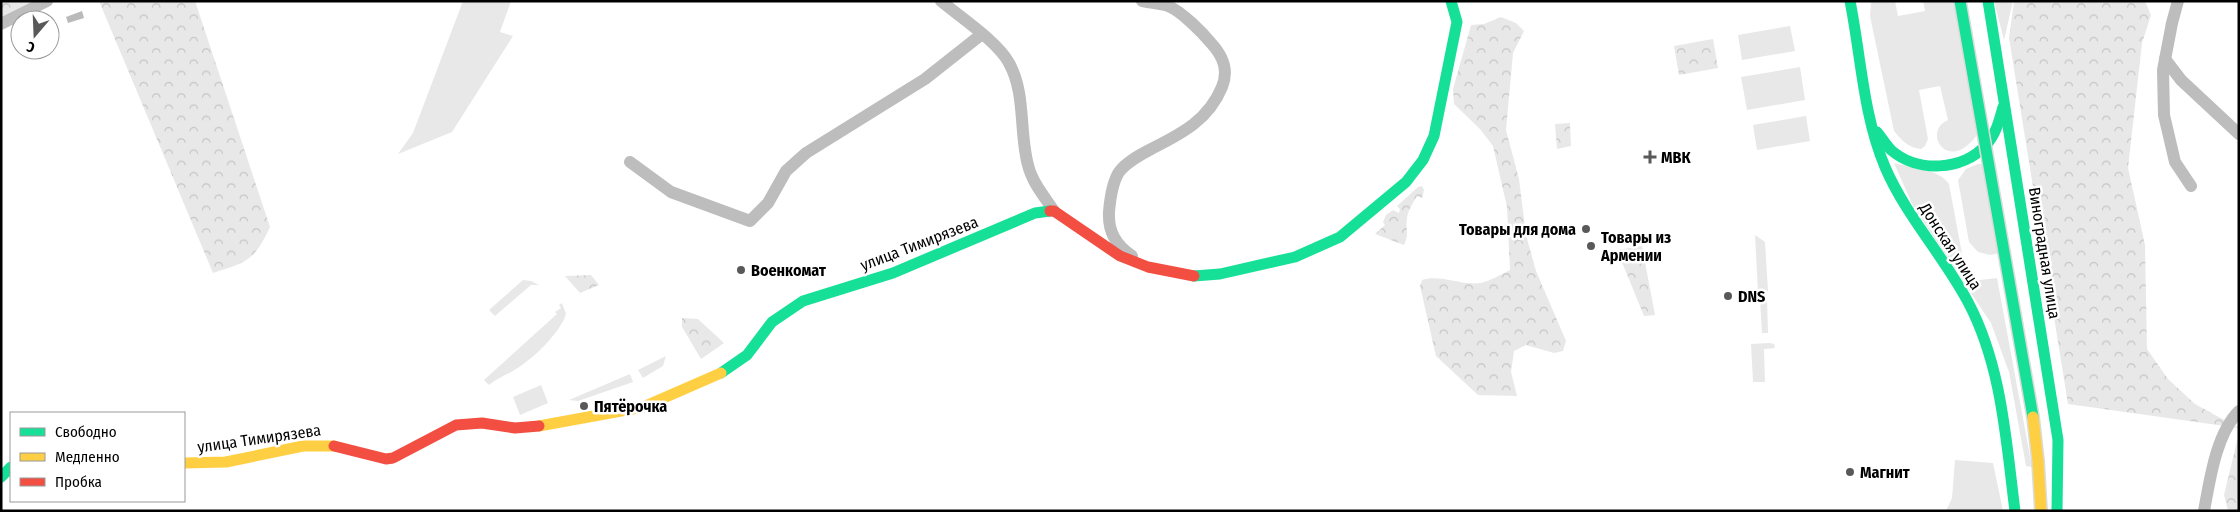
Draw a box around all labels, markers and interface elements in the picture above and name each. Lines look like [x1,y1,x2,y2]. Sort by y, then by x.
north arrow [10,10,60,60]
text: С [24,37,37,56]
place label: МВК [1661,148,1691,167]
marker: МВК [1643,150,1657,164]
street label: Виноградная улица [2025,186,2064,320]
street label: Донская улица [1915,199,1986,293]
street label: улица Тимирязева [858,212,981,275]
place label: Товары для дома [1459,220,1576,239]
marker: Товары для дома [1580,223,1592,235]
place label: Товары из Армении [1600,228,1671,265]
marker: Товары из Армении [1585,240,1597,252]
place label: Военкомат [751,261,826,280]
marker: Военкомат [735,264,747,276]
place label: DNS [1738,287,1765,306]
marker: DNS [1722,290,1734,302]
place label: Пятёрочка [594,397,667,416]
marker: Пятёрочка [578,400,590,412]
legend [10,412,185,502]
street label: улица Тимирязева [196,420,322,457]
text: Свободно [55,423,117,441]
text: Медленно [55,448,120,466]
place label: Магнит [1860,463,1910,482]
marker: Магнит [1844,466,1856,478]
text: Пробка [55,473,102,491]

